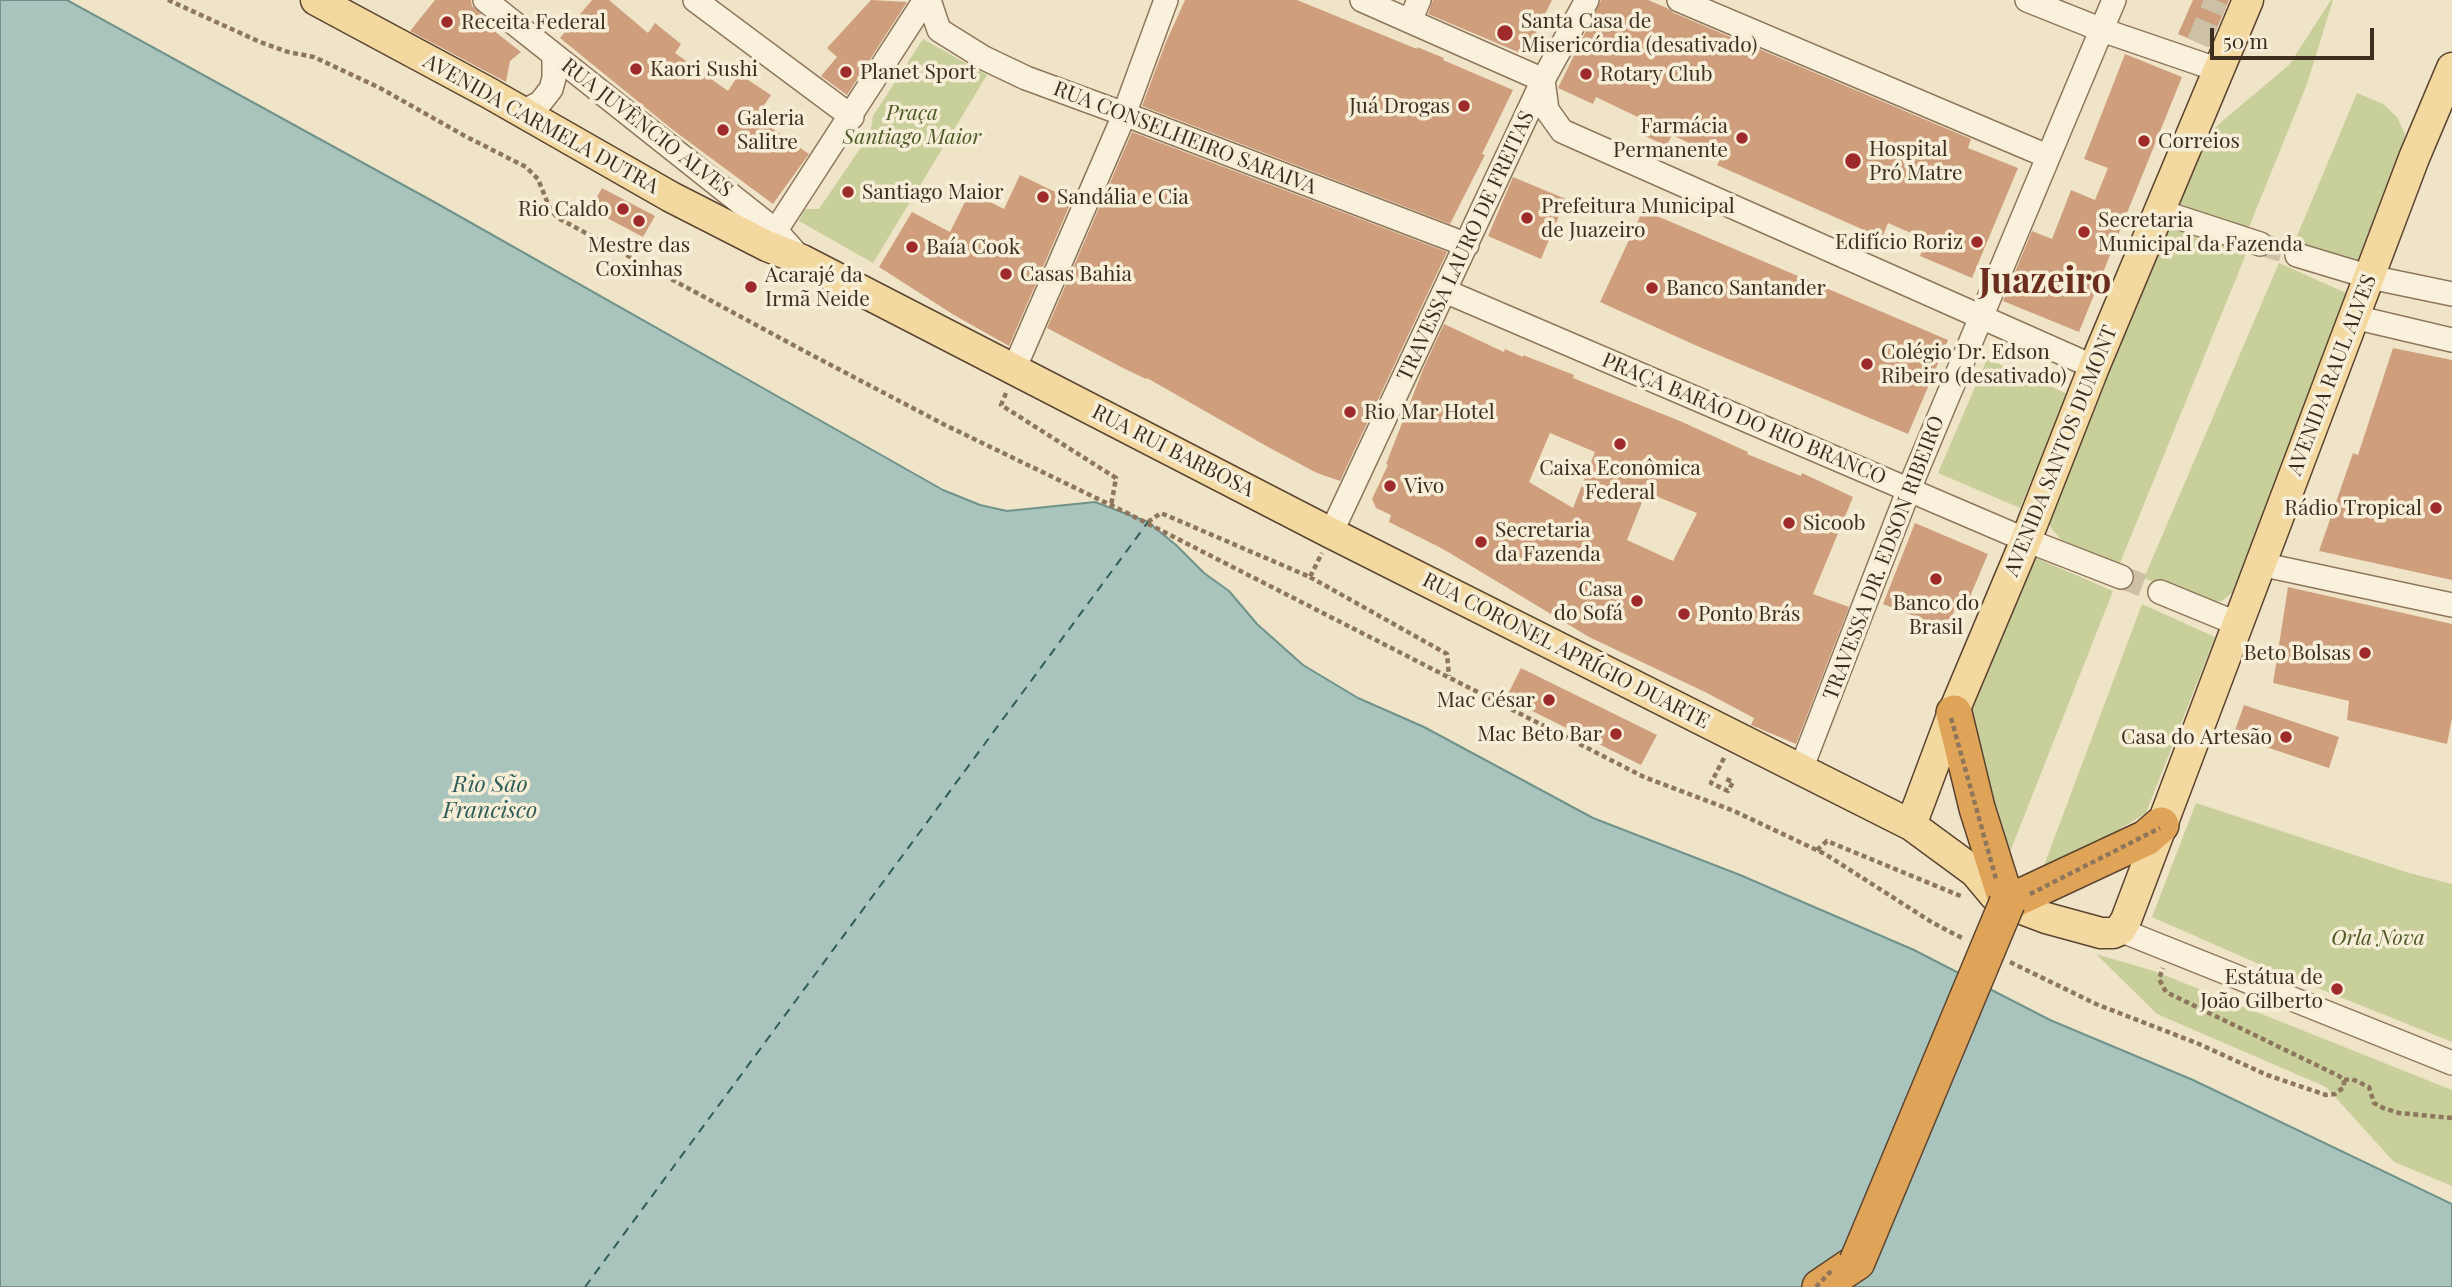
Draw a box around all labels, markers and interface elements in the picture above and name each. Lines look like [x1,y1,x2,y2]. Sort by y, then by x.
place label: Santa Casa de Misericórdia (desativado) [1521,8,1757,58]
place label: Receita Federal [461,9,606,35]
marker: Receita Federal [439,14,455,30]
scale bar [2214,14,2378,58]
marker: Santa Casa de Misericórdia (desativado) [1495,23,1515,43]
text: 50 m [2223,26,2268,54]
street label: AVENIDA CARMELA DUTRA [419,49,663,199]
street label: RUA JUVÊNCIO ALVES [556,53,738,203]
place label: Kaori Sushi [650,56,758,82]
place label: Planet Sport [860,59,976,85]
marker: Kaori Sushi [628,61,644,77]
place label: Rotary Club [1600,61,1713,87]
marker: Planet Sport [838,64,854,80]
marker: Rotary Club [1578,66,1594,82]
street label: RUA CONSELHEIRO SARAIVA [1050,76,1320,200]
place label: Juá Drogas [1349,93,1450,119]
marker: Juá Drogas [1456,98,1472,114]
park label: Praça Santiago Maior [843,100,981,150]
place label: Galeria Salitre [737,105,804,155]
street label: TRAVESSA LAURO DE FREITAS [1392,107,1540,385]
place label: Farmácia Permanente [1613,113,1728,163]
marker: Galeria Salitre [715,122,731,138]
place label: Correios [2158,128,2240,154]
marker: Farmácia Permanente [1734,130,1750,146]
marker: Correios [2136,133,2152,149]
place label: Hospital Pró Matre [1869,136,1963,186]
marker: Hospital Pró Matre [1843,151,1863,171]
place label: Santiago Maior [862,179,1004,205]
marker: Santiago Maior [840,184,856,200]
place label: Sandália e Cia [1057,184,1189,210]
marker: Sandália e Cia [1035,189,1051,205]
place label: Prefeitura Municipal de Juazeiro [1541,193,1735,243]
place label: Rio Caldo [518,196,609,222]
marker: Rio Caldo [615,201,631,217]
place label: Secretaria Municipal da Fazenda [2098,207,2303,257]
marker: Prefeitura Municipal de Juazeiro [1519,210,1535,226]
marker: Mestre das Coxinhas [631,213,647,229]
marker: Secretaria Municipal da Fazenda [2076,224,2092,240]
place label: Edifício Roriz [1835,229,1963,255]
place label: Mestre das Coxinhas [588,232,690,282]
place label: Baía Cook [926,234,1020,260]
marker: Edifício Roriz [1969,234,1985,250]
marker: Baía Cook [904,239,920,255]
place label: Casas Bahia [1020,261,1132,287]
district label: Juazeiro [1979,261,2111,303]
place label: Acarajé da Irmã Neide [765,262,870,312]
marker: Casas Bahia [998,266,1014,282]
street label: AVENIDA RAUL ALVES [2282,271,2382,479]
place label: Banco Santander [1666,275,1826,301]
marker: Acarajé da Irmã Neide [743,279,759,295]
marker: Banco Santander [1644,280,1660,296]
street label: AVENIDA SANTOS DUMONT [1999,322,2123,580]
place label: Colégio Dr. Edson Ribeiro (desativado) [1881,339,2067,389]
street label: PRAÇA BARÃO DO RIO BRANCO [1598,348,1890,490]
marker: Colégio Dr. Edson Ribeiro (desativado) [1859,356,1875,372]
street label: RUA RUI BARBOSA [1088,399,1258,503]
place label: Rio Mar Hotel [1364,399,1495,425]
marker: Rio Mar Hotel [1342,404,1358,420]
street label: TRAVESSA DR. EDSON RIBEIRO [1818,412,1950,704]
marker: Caixa Econômica Federal [1612,436,1628,452]
place label: Caixa Econômica Federal [1539,455,1701,505]
place label: Vivo [1404,473,1444,499]
marker: Vivo [1382,478,1398,494]
place label: Rádio Tropical [2284,495,2422,521]
marker: Rádio Tropical [2428,500,2444,516]
place label: Sicoob [1803,510,1866,536]
marker: Sicoob [1781,515,1797,531]
place label: Secretaria da Fazenda [1495,517,1601,567]
marker: Secretaria da Fazenda [1473,534,1489,550]
street label: RUA CORONEL APRÍGIO DUARTE [1418,567,1714,735]
marker: Banco do Brasil [1928,571,1944,587]
place label: Casa do Sofá [1554,576,1623,626]
place label: Banco do Brasil [1893,590,1979,640]
marker: Casa do Sofá [1629,593,1645,609]
place label: Ponto Brás [1698,601,1800,627]
marker: Ponto Brás [1676,606,1692,622]
place label: Beto Bolsas [2244,640,2351,666]
marker: Beto Bolsas [2357,645,2373,661]
place label: Mac César [1437,687,1535,713]
marker: Mac César [1541,692,1557,708]
place label: Mac Beto Bar [1477,721,1602,747]
place label: Casa do Artesão [2121,724,2272,750]
marker: Mac Beto Bar [1608,726,1624,742]
marker: Casa do Artesão [2278,729,2294,745]
water label: Rio São Francisco [443,771,537,825]
park label: Orla Nova [2331,925,2425,951]
place label: Estátua de João Gilberto [2200,964,2323,1014]
marker: Estátua de João Gilberto [2329,981,2345,997]

